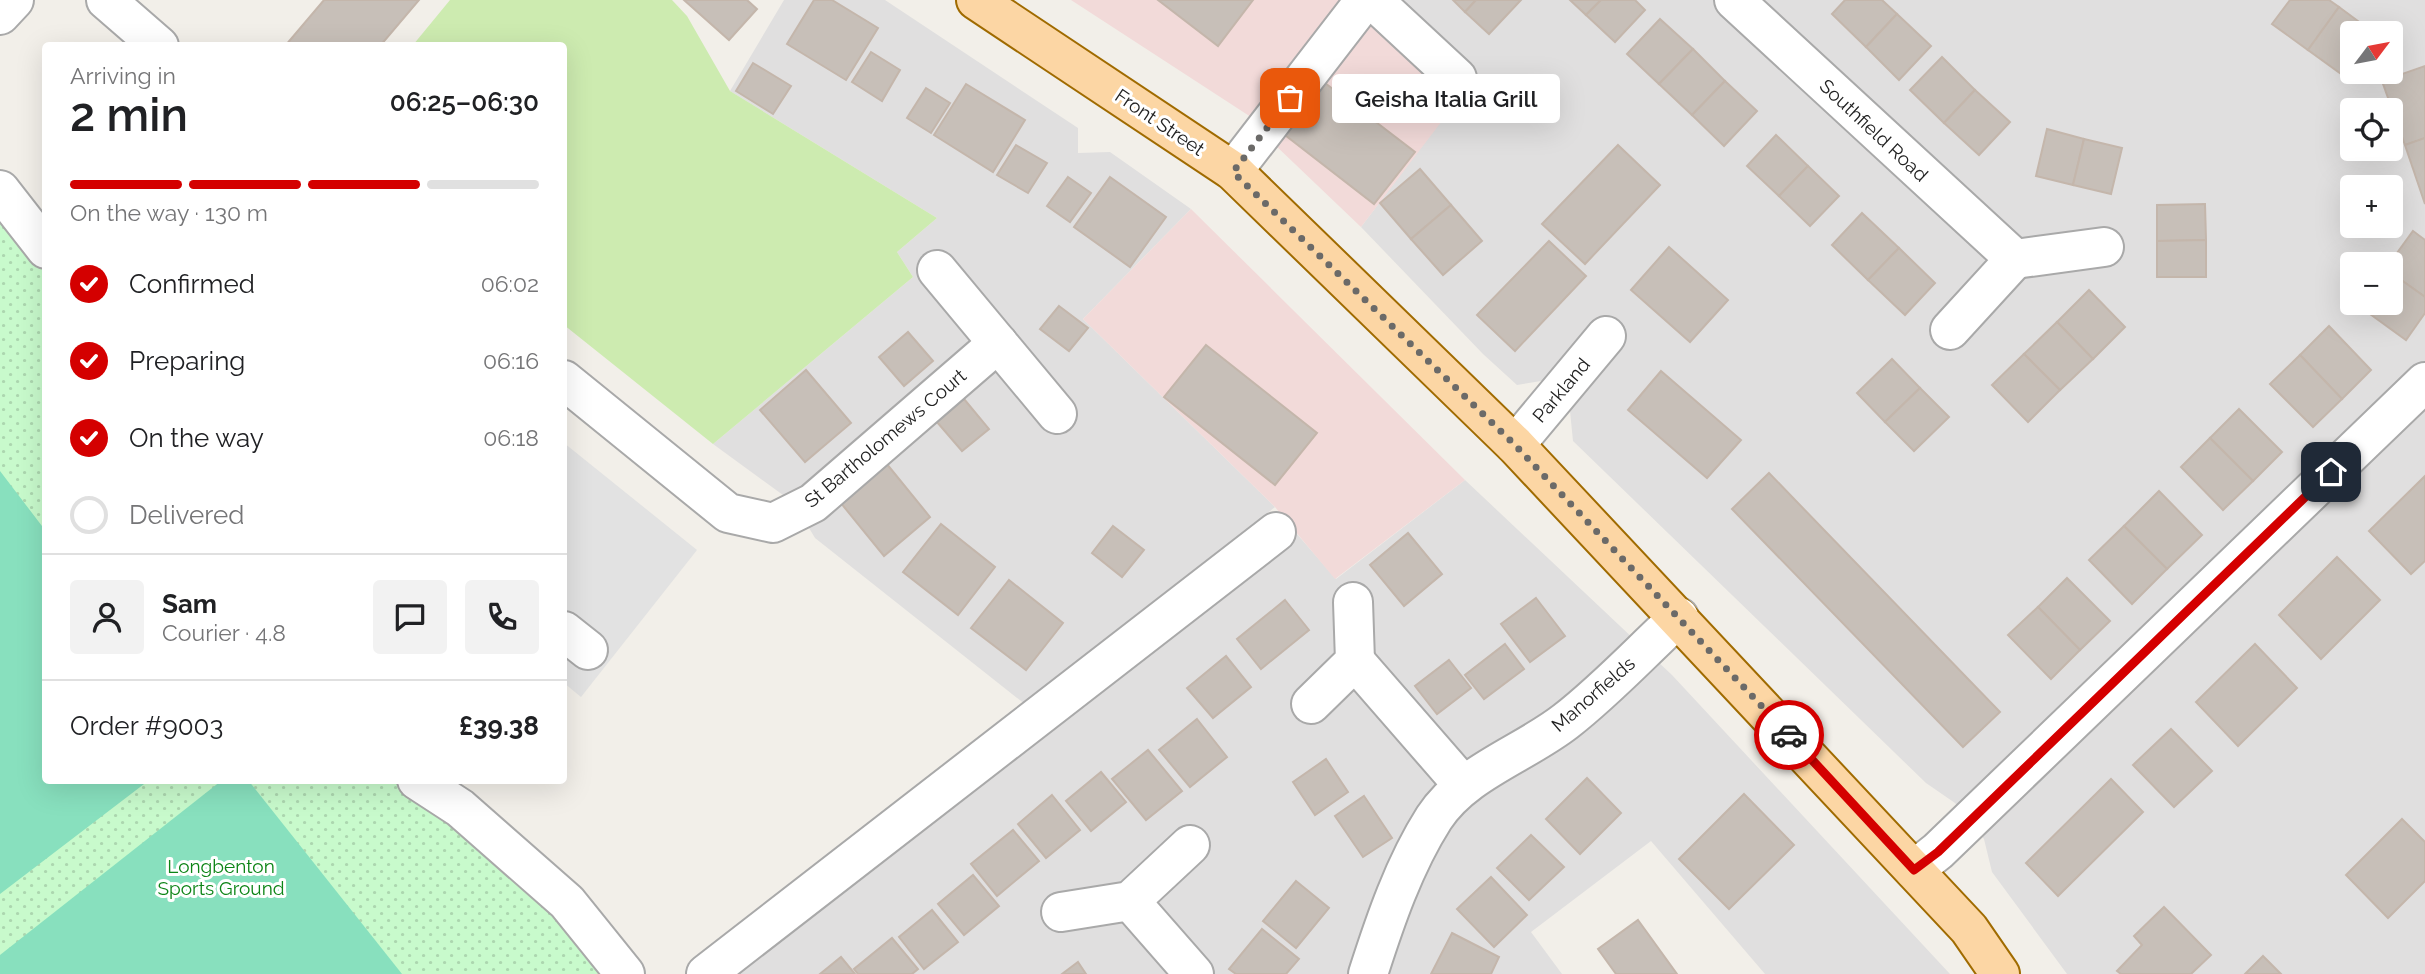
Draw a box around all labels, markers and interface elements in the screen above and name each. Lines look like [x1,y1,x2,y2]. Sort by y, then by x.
north arrow [2340,21,2403,84]
map controls [2340,21,2403,315]
text: Arriving in [70,62,176,89]
pin [1260,68,1320,128]
callout: Geisha Italia Grill [1332,74,1560,122]
street label: Southfield Road [1815,74,1933,186]
icon: bag [1271,79,1309,117]
street label: Front Street [1111,84,1209,160]
text: Geisha Italia Grill [1355,85,1537,112]
text: 06:25–06:30 [390,87,539,117]
text: 2 min [70,88,188,142]
button: locate [2340,98,2403,161]
button: + [2340,175,2403,238]
text: On the way · 130 m [70,199,268,226]
button: − [2340,252,2403,315]
icon: check [70,265,108,303]
text: Confirmed [129,269,255,299]
text: 06:02 [481,270,539,297]
icon: check [70,342,108,380]
text: Preparing [129,346,245,376]
text: 06:16 [483,347,539,374]
street label: Parkland [1528,353,1594,427]
street label: St Bartholomews Court [800,364,971,512]
icon: check [70,419,108,457]
text: On the way [129,423,264,453]
text: 06:18 [483,424,539,451]
pin [2301,442,2361,502]
icon: home [2312,453,2350,491]
text: Delivered [129,500,244,530]
button: person [70,580,144,654]
button: chat [373,580,447,654]
button: phone [465,580,539,654]
text: Sam [162,589,217,619]
text: Courier · 4.8 [162,619,286,646]
street label: Manorfields [1547,652,1639,736]
courier [1754,700,1824,770]
text: Order #9003 [70,711,223,741]
text: £39.38 [459,711,539,741]
icon: car [1770,716,1808,754]
park label: Longbenton Sports Ground [157,855,285,899]

